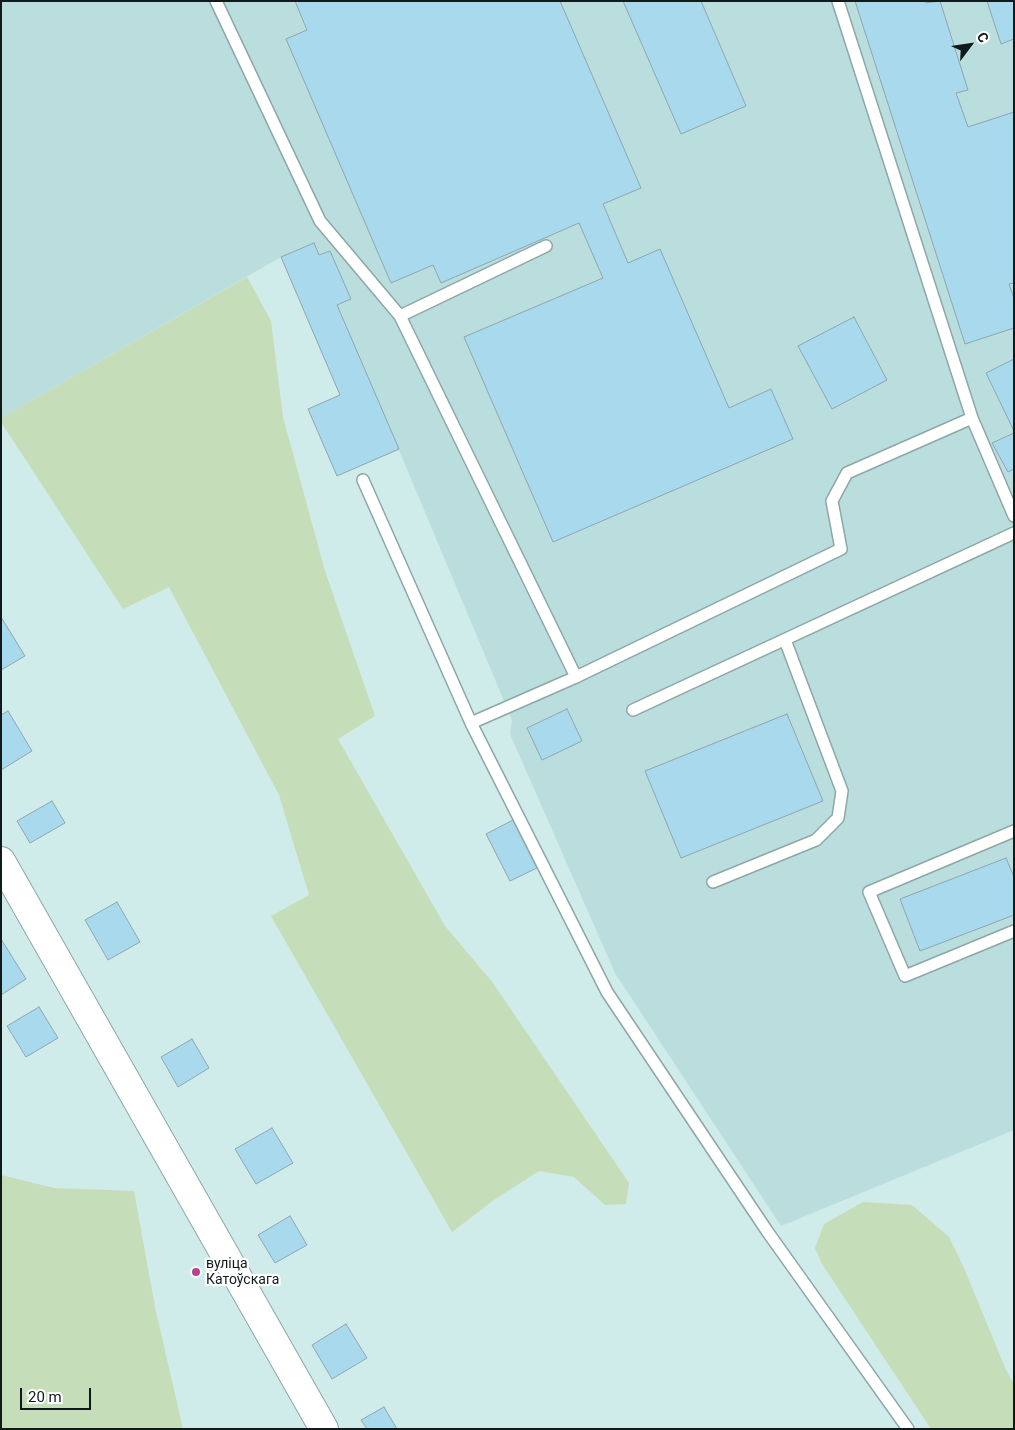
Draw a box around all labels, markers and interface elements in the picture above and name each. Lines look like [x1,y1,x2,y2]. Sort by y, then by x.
north arrow [945,20,995,70]
text: С [974,29,992,45]
place label: вуліца Катоўскага [206,1256,279,1288]
marker: вуліца Катоўскага [190,1266,202,1278]
scale bar [22,1378,94,1410]
text: 20 m [28,1388,62,1406]

